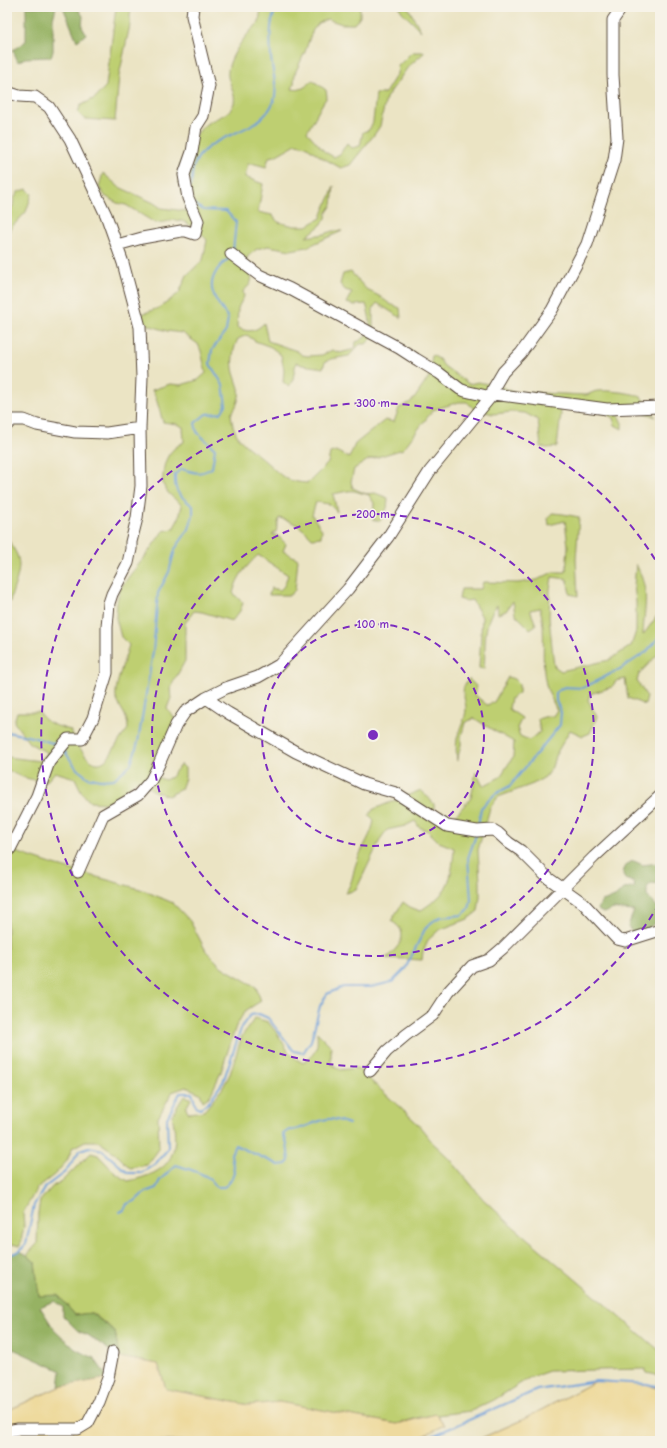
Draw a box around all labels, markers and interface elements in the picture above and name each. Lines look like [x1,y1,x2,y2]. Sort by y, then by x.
text: 300 m [356,396,390,410]
text: 200 m [356,507,390,521]
text: 100 m [357,617,389,631]
centre of rings [366,728,380,742]

